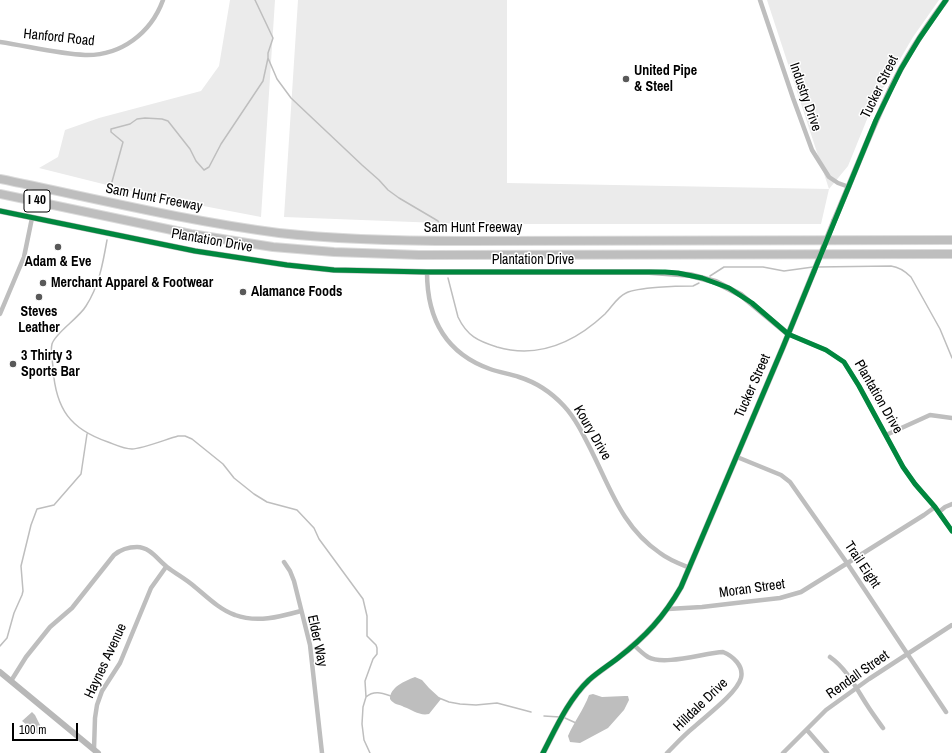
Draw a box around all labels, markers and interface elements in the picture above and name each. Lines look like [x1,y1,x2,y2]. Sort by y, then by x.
street label: Hanford Road [23,26,95,50]
street label: Tucker Street [858,53,902,121]
street label: Industry Drive [785,60,825,134]
place label: United Pipe & Steel [634,63,697,96]
marker: United Pipe & Steel [621,74,631,84]
street label: Sam Hunt Freeway [104,180,204,216]
road number: I 40 [24,190,50,212]
street label: Sam Hunt Freeway [424,220,522,236]
street label: Plantation Drive [170,226,254,256]
marker: Adam & Eve [53,242,63,252]
street label: Plantation Drive [492,252,574,268]
place label: Adam & Eve [25,254,91,270]
place label: Merchant Apparel & Footwear [51,275,213,291]
marker: Merchant Apparel & Footwear [38,278,48,288]
place label: Alamance Foods [251,284,342,300]
marker: Alamance Foods [238,287,248,297]
marker: Steves Leather [34,292,44,302]
place label: Steves Leather [18,304,60,336]
place label: 3 Thirty 3 Sports Bar [21,348,80,380]
street label: Tucker Street [732,352,774,420]
street label: Plantation Drive [850,357,906,437]
marker: 3 Thirty 3 Sports Bar [8,359,18,369]
street label: Koury Drive [570,403,614,463]
street label: Trail Eight [840,539,884,591]
street label: Moran Street [718,576,786,602]
street label: Elder Way [303,614,331,668]
street label: Haynes Avenue [81,621,131,701]
street label: Rendall Street [823,647,893,703]
street label: Hilldale Drive [670,675,732,735]
scale bar [14,715,80,741]
text: 100 m [19,722,46,738]

